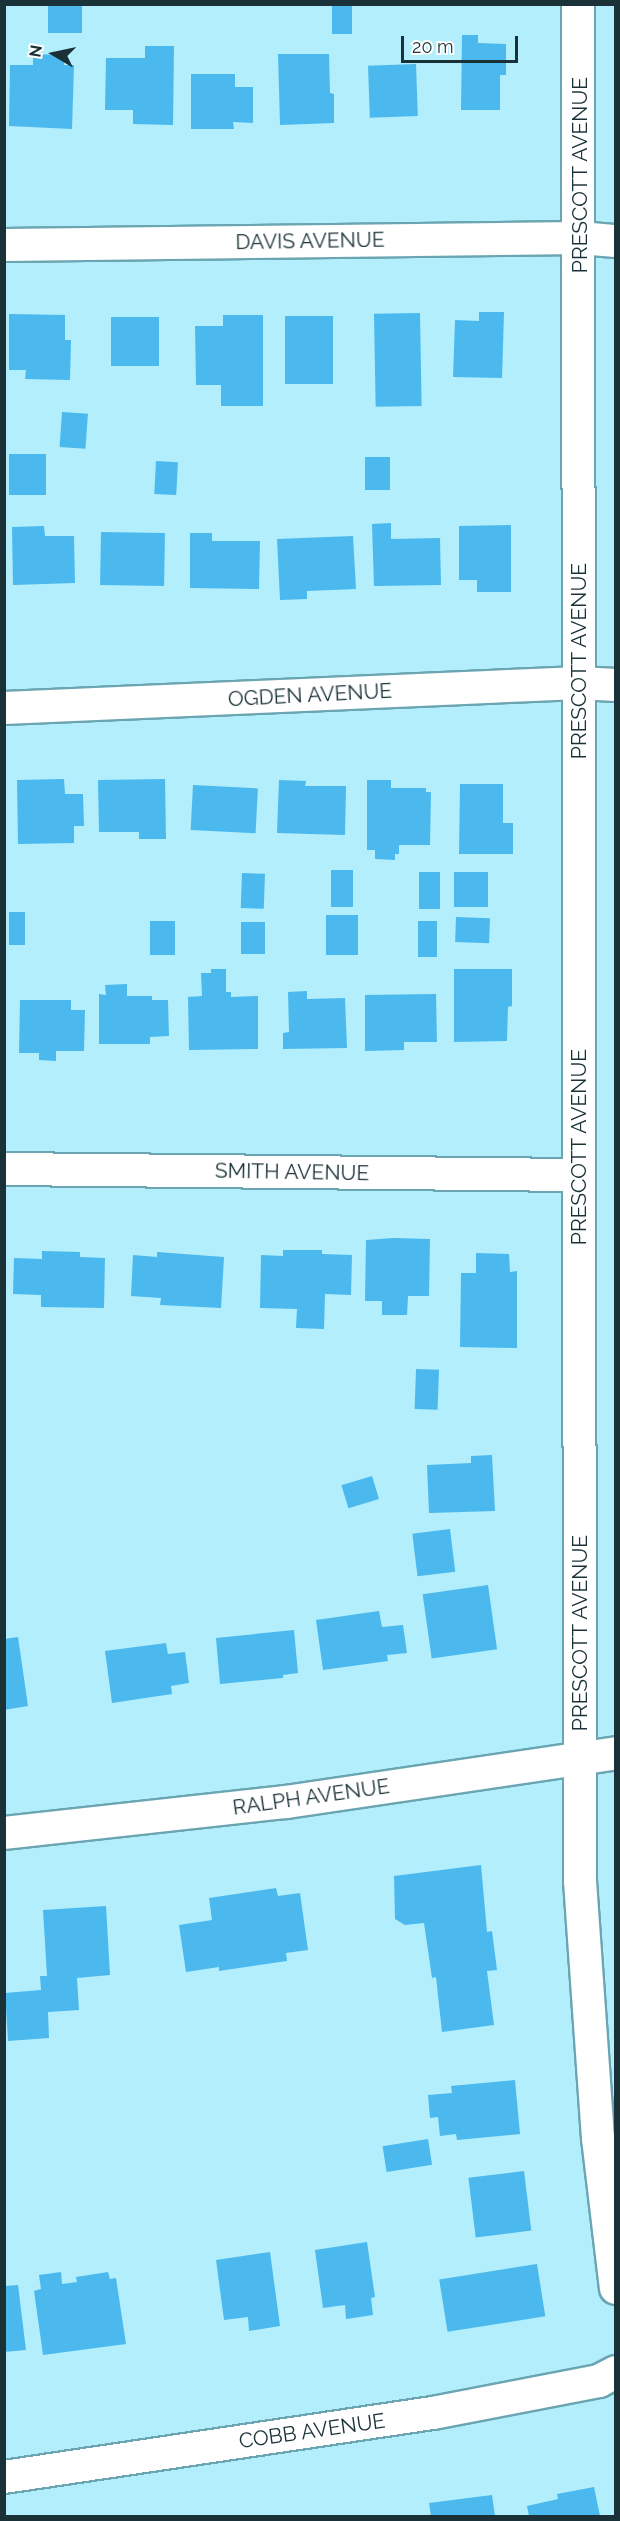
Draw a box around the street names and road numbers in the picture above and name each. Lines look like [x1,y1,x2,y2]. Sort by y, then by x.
street label: PRESCOTT AVENUE [567,76,593,274]
street label: DAVIS AVENUE [235,227,385,255]
street label: PRESCOTT AVENUE [566,562,592,760]
street label: OGDEN AVENUE [227,678,393,712]
street label: PRESCOTT AVENUE [566,1048,592,1246]
street label: SMITH AVENUE [214,1158,370,1186]
street label: PRESCOTT AVENUE [567,1534,593,1732]
street label: RALPH AVENUE [231,1773,391,1821]
street label: COBB AVENUE [237,2408,387,2454]

